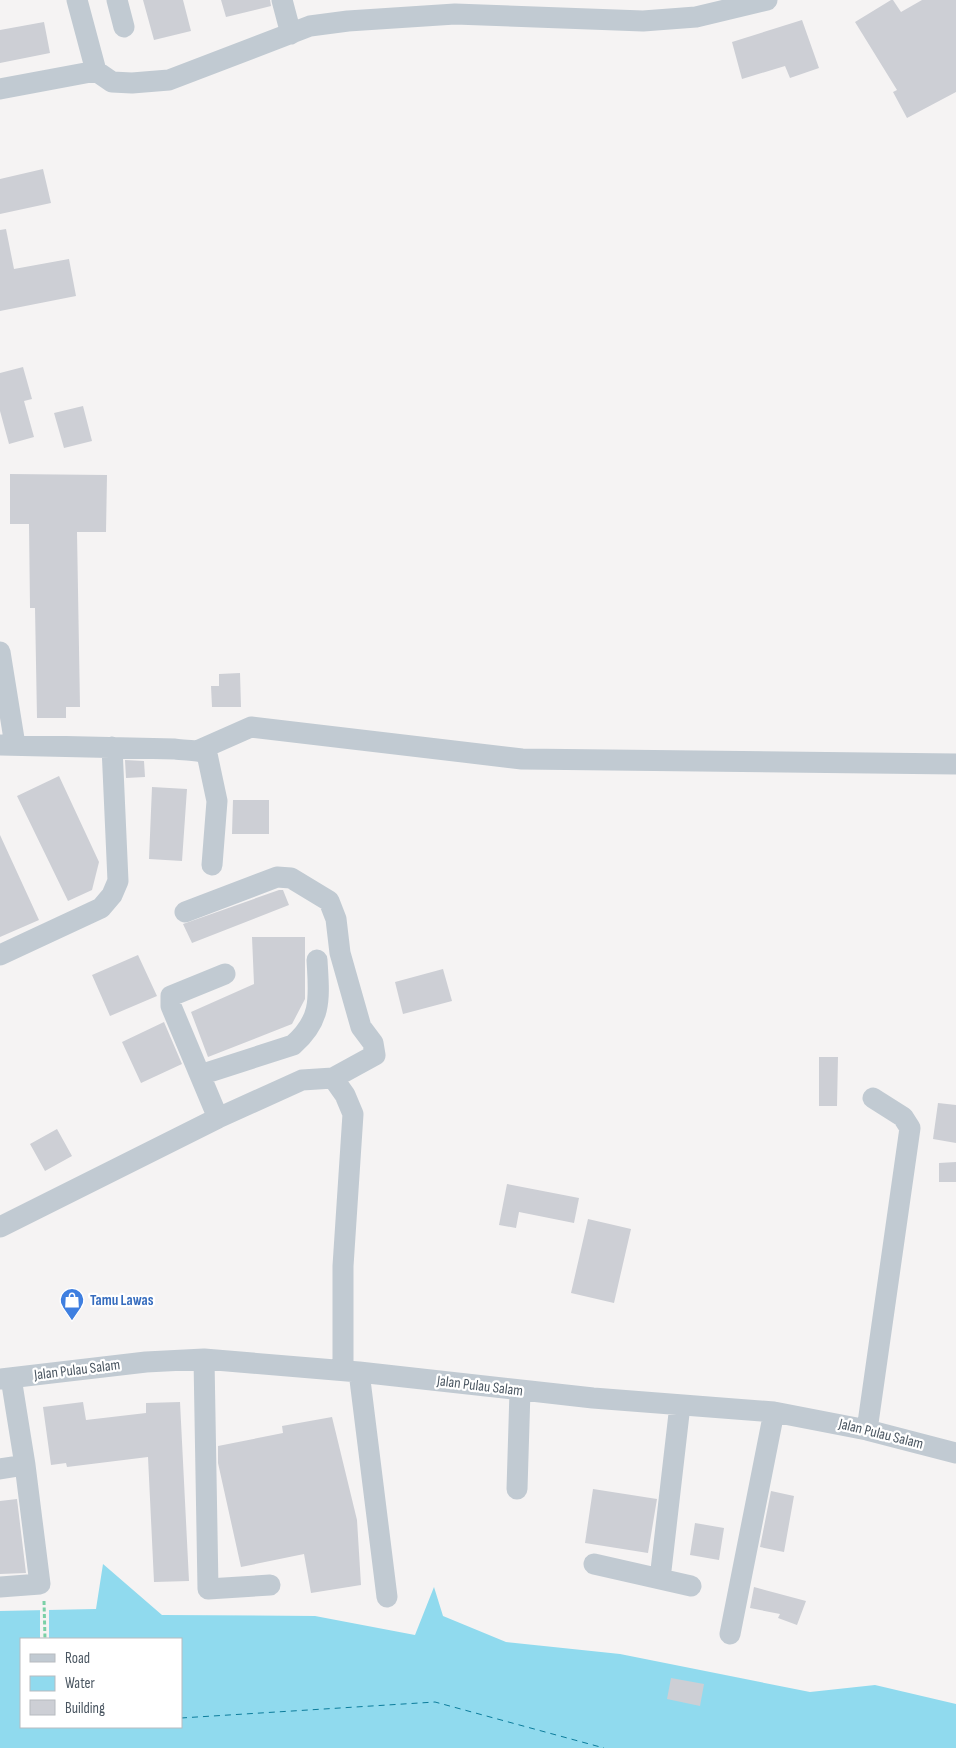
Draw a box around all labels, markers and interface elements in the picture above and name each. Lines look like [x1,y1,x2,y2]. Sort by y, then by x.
shop icon: Tamu Lawas [59,1287,85,1321]
place label: Tamu Lawas [90,1291,154,1310]
street label: Jalan Pulau Salam [32,1355,121,1385]
street label: Jalan Pulau Salam [435,1371,524,1401]
street label: Jalan Pulau Salam [836,1414,925,1454]
legend [20,1638,182,1728]
text: Road [65,1649,90,1668]
text: Water [65,1674,96,1693]
text: Building [65,1699,105,1718]

